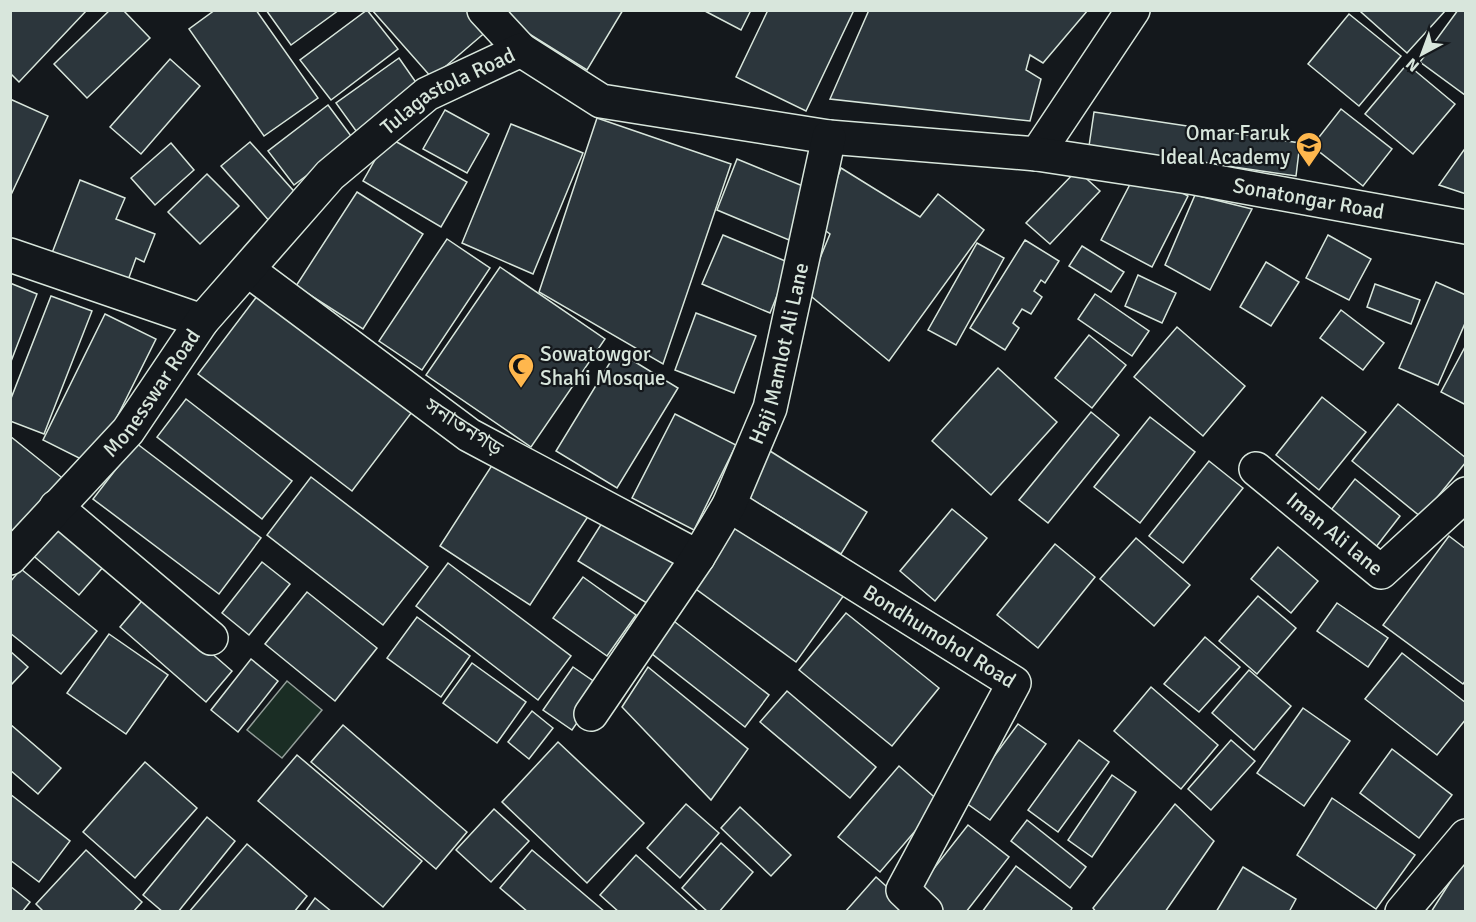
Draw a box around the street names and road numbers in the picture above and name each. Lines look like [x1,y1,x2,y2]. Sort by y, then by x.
street label: Tulagastola Road [375,42,519,140]
street label: Sonatongar Road [1231,172,1386,225]
street label: Haji Mamlot Ali Lane [743,260,814,448]
street label: Monesswar Road [97,324,206,463]
street label: সনাতনগড় [419,392,509,462]
street label: Iman Ali lane [1281,486,1388,581]
street label: Bondhumohol Road [858,579,1020,694]

